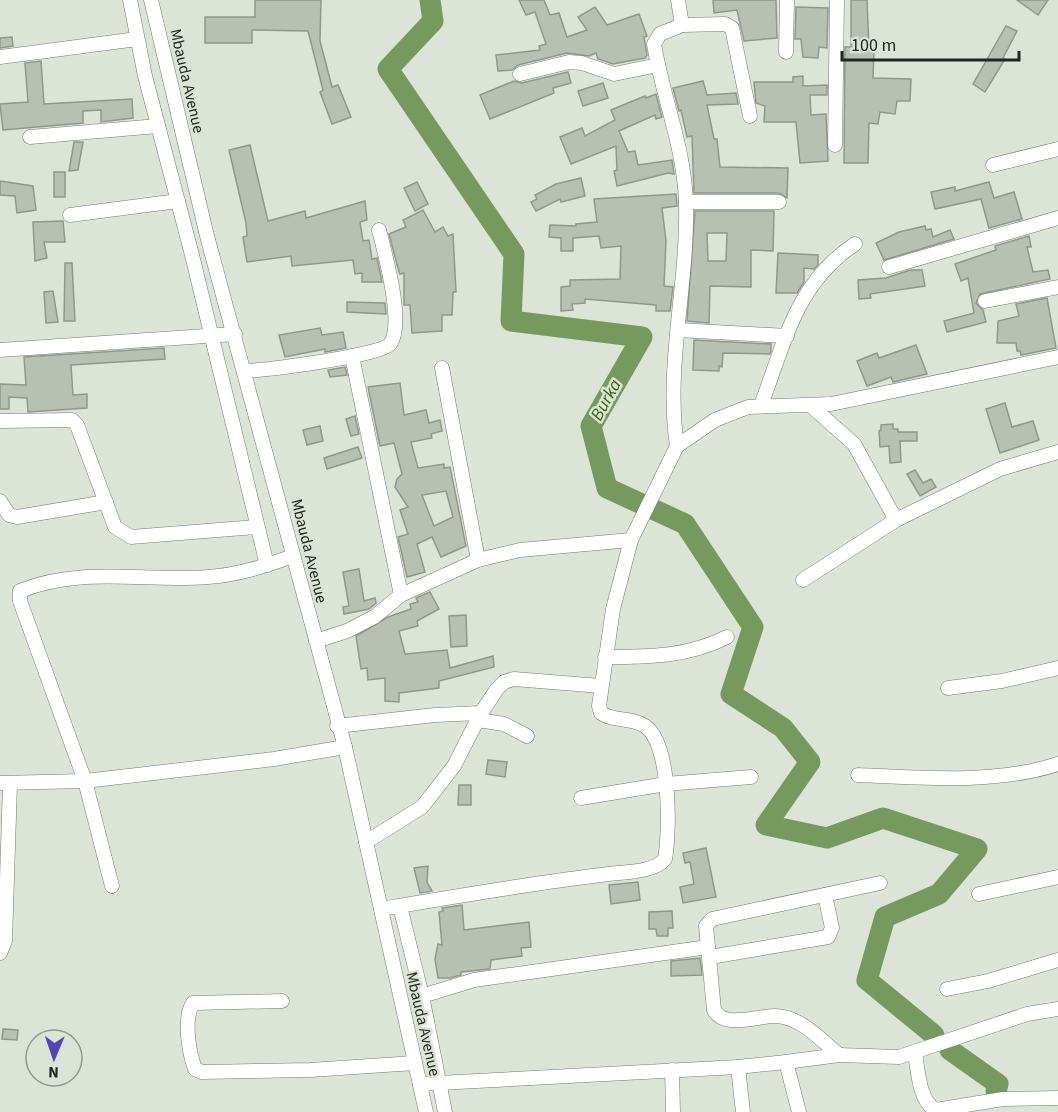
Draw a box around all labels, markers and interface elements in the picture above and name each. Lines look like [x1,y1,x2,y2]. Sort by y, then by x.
scale bar [842,24,1019,62]
street label: Mbauda Avenue [164,27,210,135]
text: 100 m [851,33,896,58]
water label: Burka [584,375,628,425]
street label: Mbauda Avenue [285,497,333,605]
street label: Mbauda Avenue [400,970,446,1078]
north arrow [24,1028,84,1088]
text: N [48,1061,59,1083]

